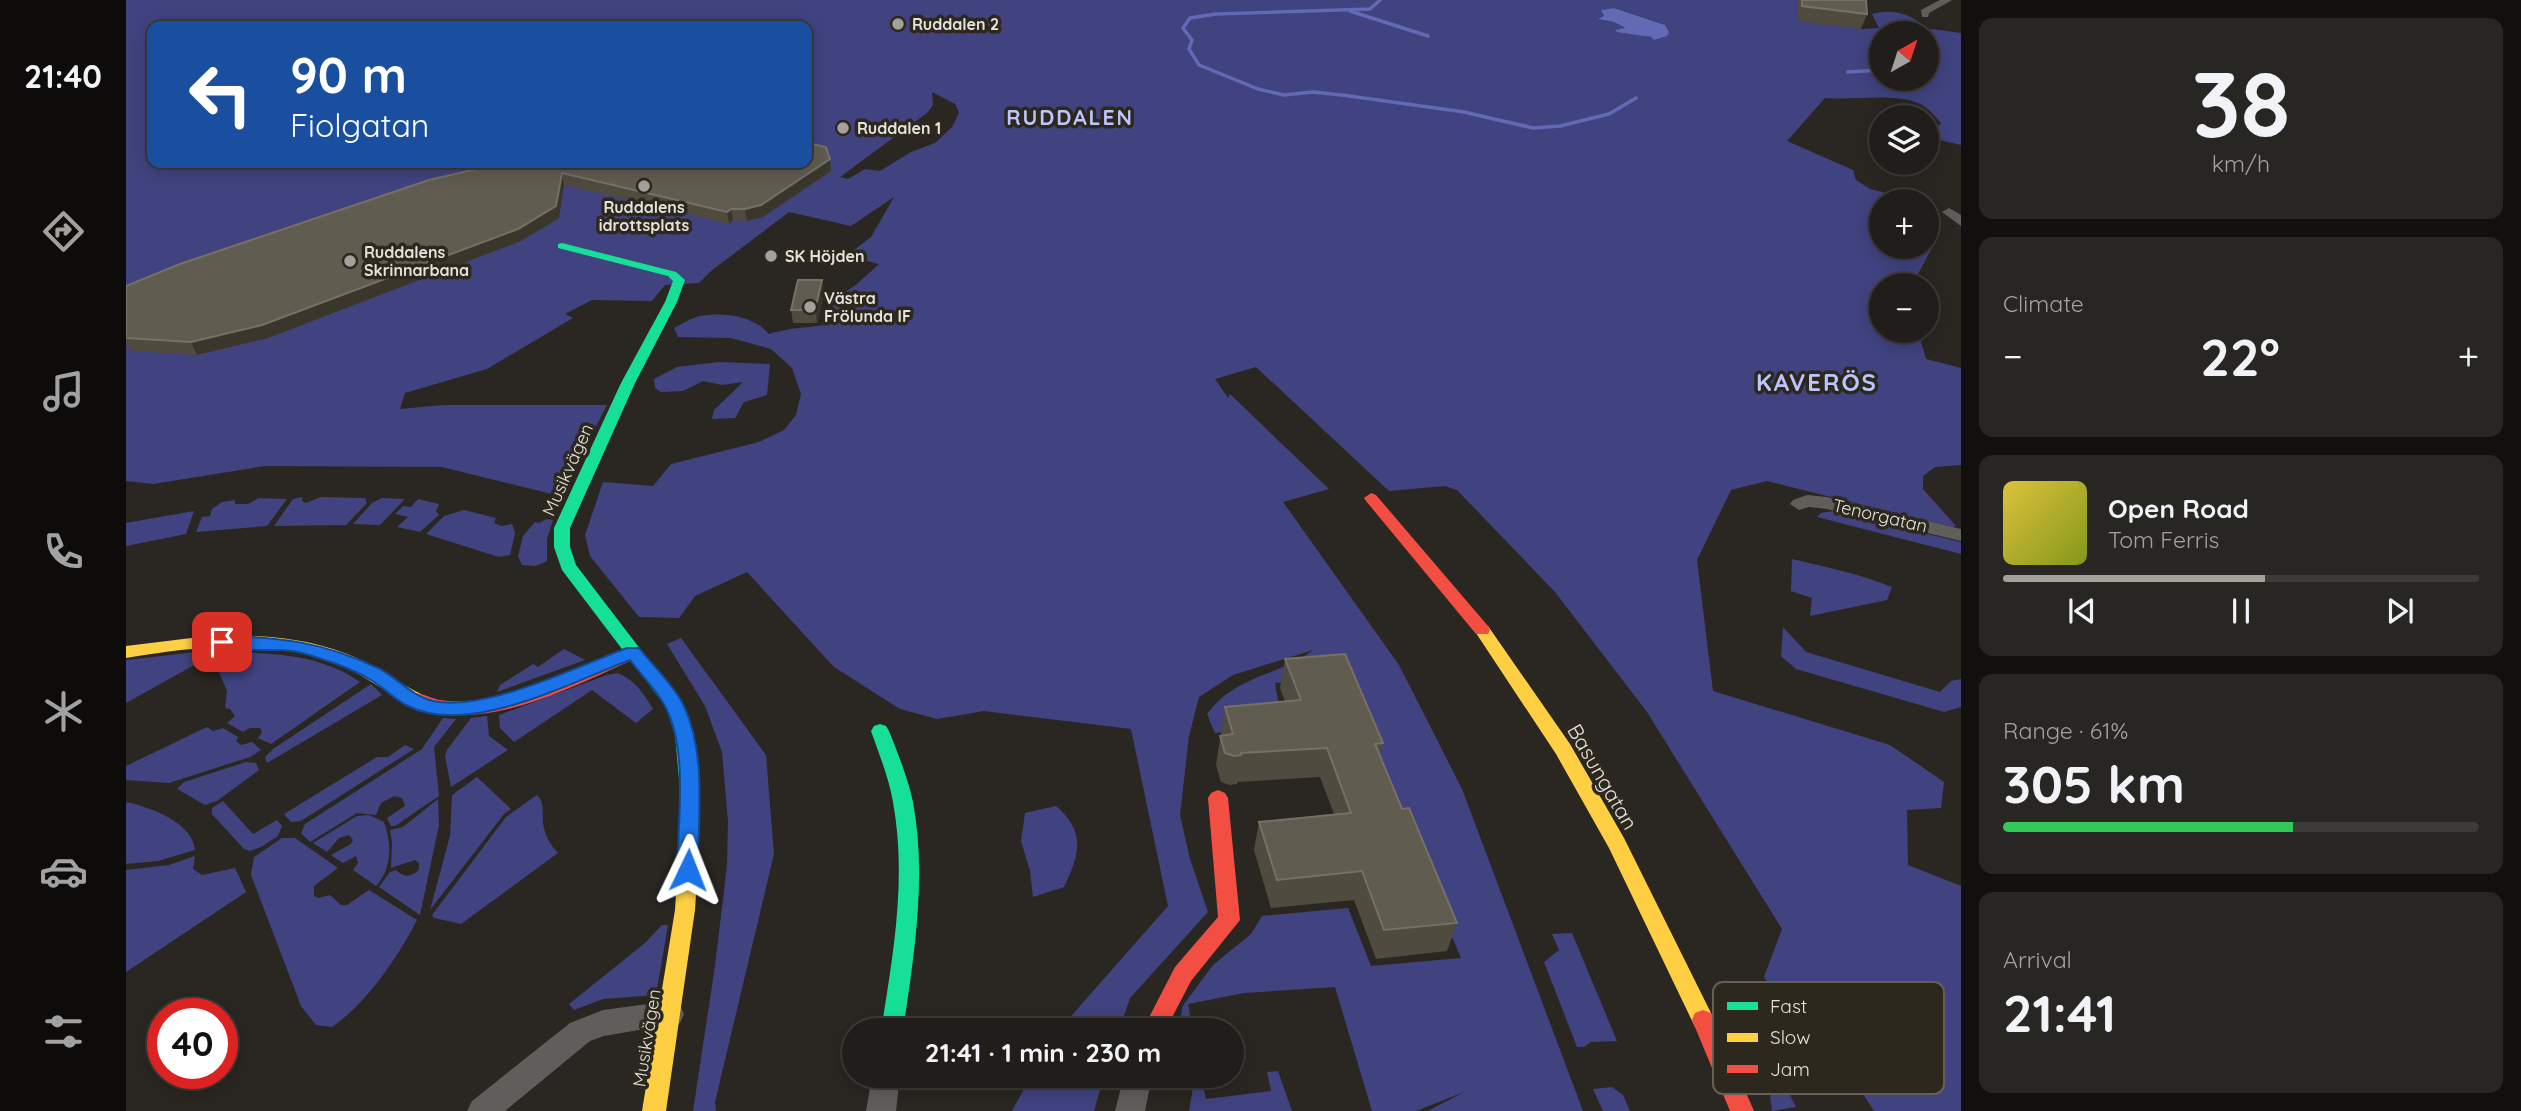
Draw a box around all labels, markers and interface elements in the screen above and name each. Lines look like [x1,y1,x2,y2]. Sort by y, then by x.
place label: Ruddalen 2 [912,14,999,34]
marker: Ruddalen 2 [890,16,906,32]
north arrow [1869,21,1939,91]
map controls [1869,21,1939,343]
text: 90 m [290,44,407,105]
text: 38 [2192,46,2290,160]
icon: left [175,49,266,140]
text: 21:40 [24,56,102,96]
district label: RUDDALEN [1006,104,1134,130]
text: Fiolgatan [290,105,429,145]
button: layers [1869,105,1939,175]
place label: Ruddalen 1 [857,118,941,138]
marker: Ruddalen 1 [835,120,851,136]
text: km/h [2212,149,2270,178]
marker: Ruddalens idrottsplats [636,178,652,194]
button: + [1869,189,1939,259]
place label: Ruddalens idrottsplats [599,197,690,235]
icon: directions [39,207,88,256]
place label: Ruddalens Skrinnarbana [364,242,469,280]
place label: SK Höjden [785,246,864,266]
marker: SK Höjden [763,248,779,264]
marker: Ruddalens Skrinnarbana [342,253,358,269]
button: − [1869,273,1939,343]
place label: Västra Frölunda IF [824,288,911,326]
text: Climate [2003,289,2084,318]
marker: Västra Frölunda IF [802,299,818,315]
text: 22° [2200,324,2280,389]
text: − [2003,332,2023,380]
text: + [2458,332,2479,380]
icon: music [39,367,88,416]
district label: KAVERÖS [1756,367,1878,397]
street label: Musikvägen [537,420,598,520]
text: Open Road [2108,492,2249,525]
street label: Tenorgatan [1831,493,1930,538]
text: Tom Ferris [2108,525,2219,554]
icon: phone [39,527,88,576]
icon: previous [2063,592,2101,630]
icon: pause [2222,592,2260,630]
icon: next [2381,592,2419,630]
pin [192,612,252,672]
icon: arrive [203,623,241,661]
icon: climate [39,687,88,736]
text: Range · 61% [2003,716,2128,745]
street label: Basungatan [1562,719,1644,834]
text: 305 km [2003,751,2185,816]
position arrow [651,833,725,907]
icon: car [39,847,88,896]
text: Arrival [2003,945,2072,974]
text: 21:41 [2003,980,2116,1045]
legend [1713,982,1944,1094]
street label: Musikvägen [627,987,666,1089]
text: Fast [1770,994,1807,1018]
speed limit sign: 40 [147,998,238,1089]
icon: filters [39,1007,88,1056]
text: Slow [1770,1025,1811,1049]
text: 21:41 · 1 min · 230 m [925,1036,1161,1069]
text: Jam [1770,1057,1810,1081]

